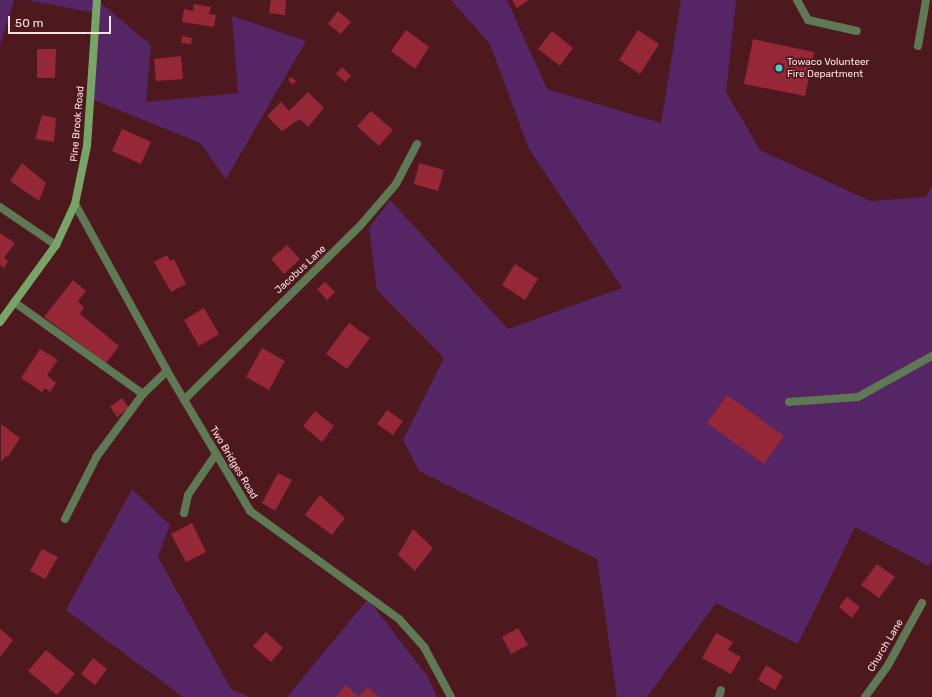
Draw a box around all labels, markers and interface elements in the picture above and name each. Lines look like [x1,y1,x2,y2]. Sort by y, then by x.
scale bar [10,8,113,34]
text: 50 m [15,16,43,30]
place label: Towaco Volunteer Fire Department [787,56,870,80]
marker: Towaco Volunteer Fire Department [774,63,784,73]
street label: Pine Brook Road [69,86,87,162]
street label: Jacobus Lane [273,243,329,297]
street label: Two Bridges Road [207,424,259,502]
street label: Church Lane [866,617,906,675]

